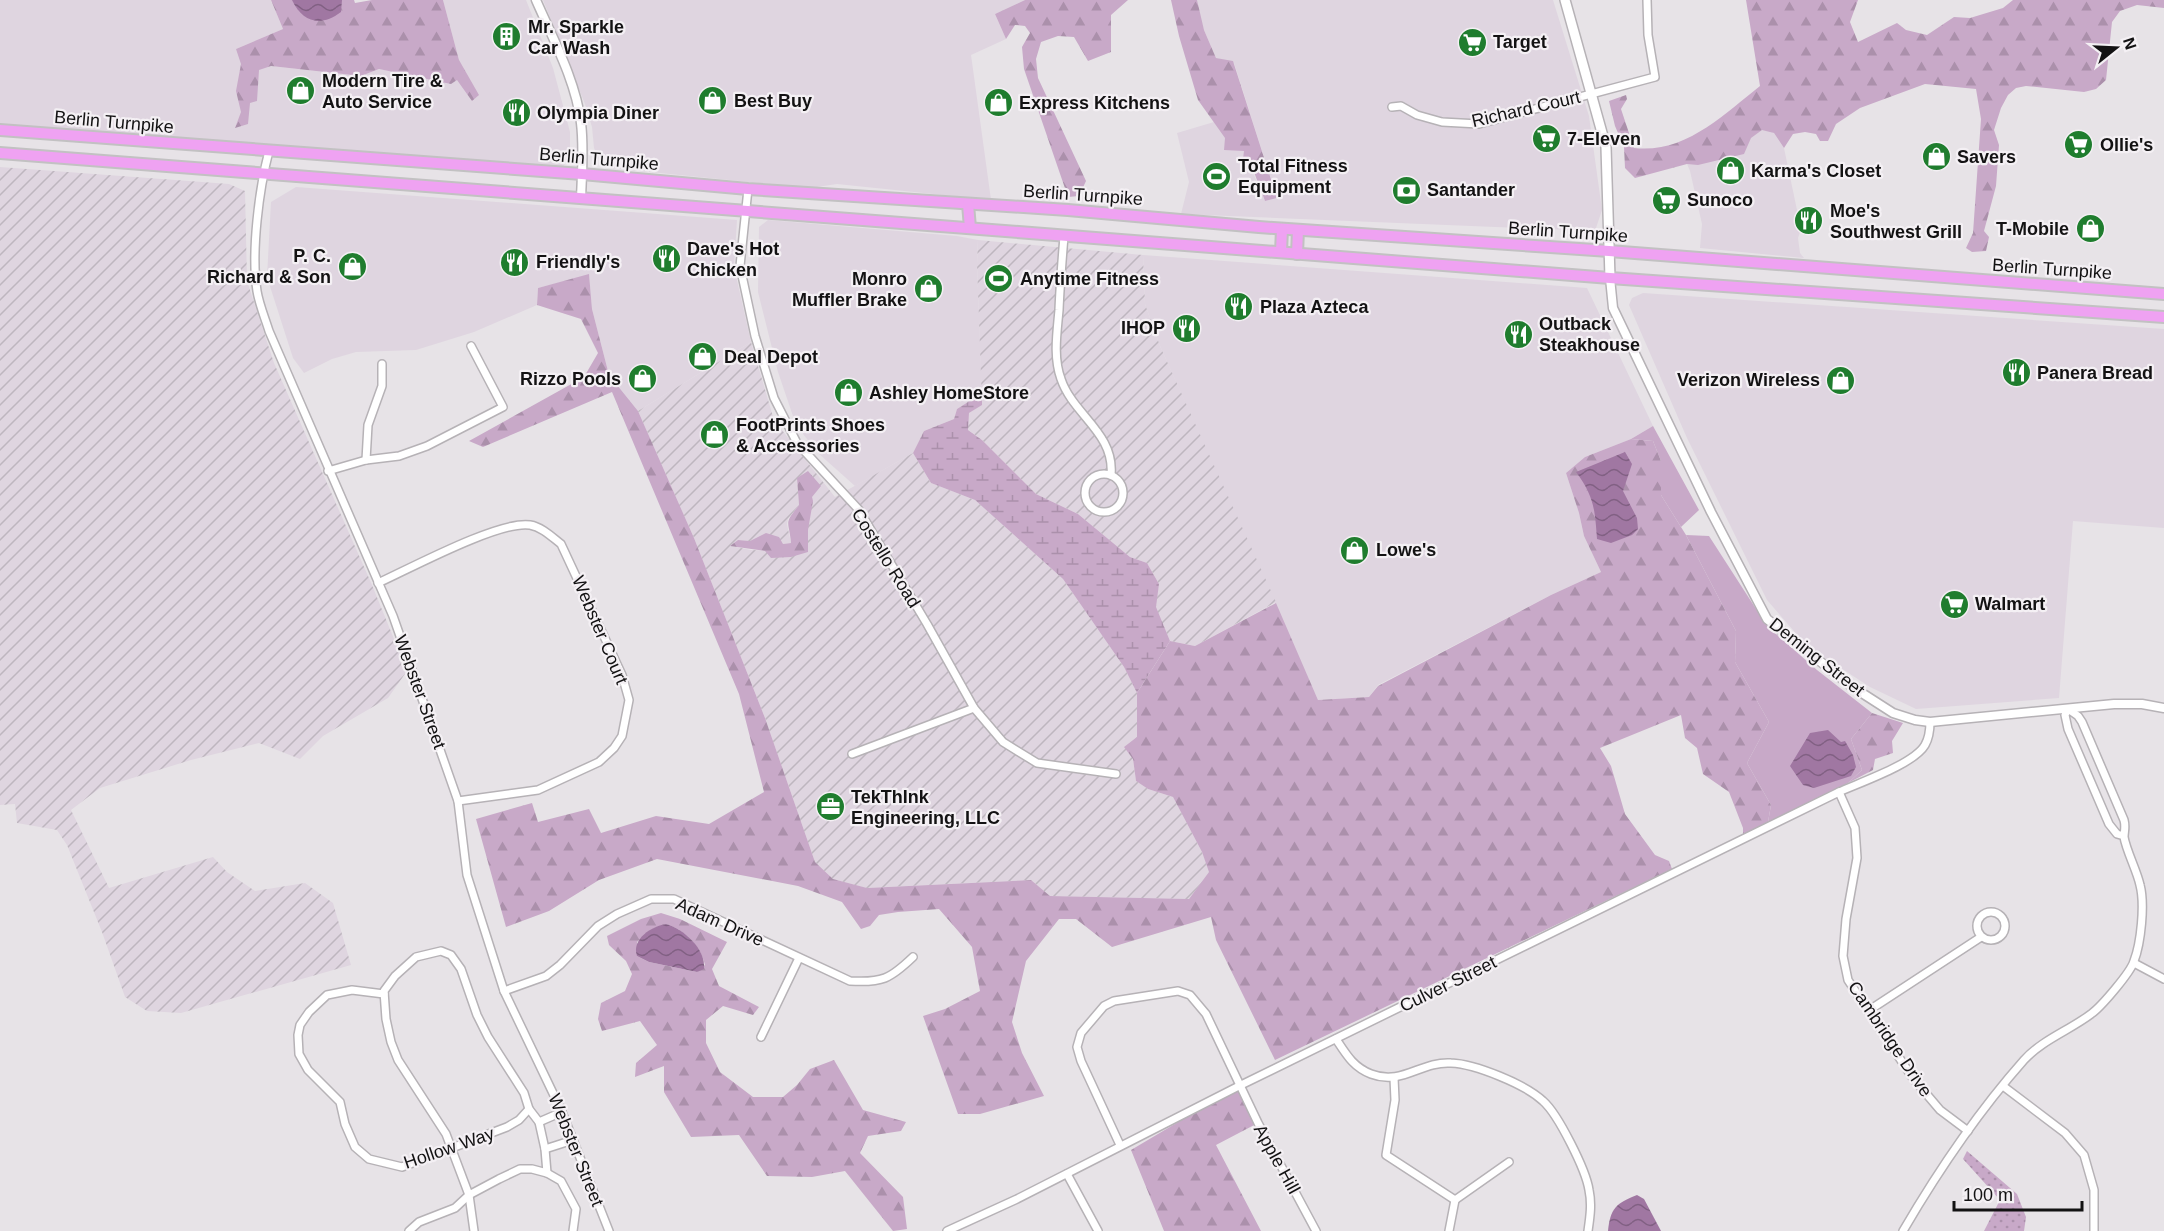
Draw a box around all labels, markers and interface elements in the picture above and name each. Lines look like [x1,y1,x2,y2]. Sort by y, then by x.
place label: Mr. Sparkle Car Wash [528,17,624,58]
north arrow [2086,18,2146,78]
building icon: Mr. Sparkle Car Wash [491,21,523,53]
supermarket icon: Target [1456,26,1488,58]
place label: Target [1493,32,1547,52]
text: N [2120,35,2140,52]
place label: Modern Tire & Auto Service [322,71,443,112]
shop icon: Modern Tire & Auto Service [285,75,317,107]
shop icon: Best Buy [697,85,729,117]
shop icon: Express Kitchens [982,87,1014,119]
street label: Richard Court [1470,87,1582,131]
place label: Best Buy [734,91,812,111]
place label: Express Kitchens [1019,93,1170,113]
restaurant icon: Olympia Diner [500,97,532,129]
place label: Olympia Diner [537,103,659,123]
street label: Berlin Turnpike [53,107,175,137]
supermarket icon: 7-Eleven [1530,123,1562,155]
place label: 7-Eleven [1567,129,1641,149]
supermarket icon: Ollie's [2063,129,2095,161]
place label: Ollie's [2100,135,2153,155]
shop icon: Savers [1920,141,1952,173]
street label: Berlin Turnpike [538,144,660,174]
place label: Savers [1957,147,2016,167]
shop icon: Karma's Closet [1714,155,1746,187]
place label: Total Fitness Equipment [1238,156,1348,197]
sports icon: Total Fitness Equipment [1201,160,1233,192]
place label: Karma's Closet [1751,161,1881,181]
bank icon: Santander [1390,174,1422,206]
place label: Santander [1427,180,1515,200]
street label: Berlin Turnpike [1022,181,1144,209]
supermarket icon: Sunoco [1650,184,1682,216]
place label: Sunoco [1687,190,1753,210]
place label: Moe's Southwest Grill [1830,201,1962,242]
restaurant icon: Moe's Southwest Grill [1793,205,1825,237]
shop icon: T-Mobile [2074,213,2106,245]
street label: Berlin Turnpike [1507,218,1629,246]
place label: T-Mobile [1996,219,2069,239]
place label: Dave's Hot Chicken [687,239,779,280]
restaurant icon: Dave's Hot Chicken [650,243,682,275]
place label: P. C. Richard & Son [207,246,331,287]
restaurant icon: Friendly's [499,246,531,278]
shop icon: P. C. Richard & Son [336,250,368,282]
place label: Friendly's [536,252,620,272]
street label: Berlin Turnpike [1991,255,2113,283]
sports icon: Anytime Fitness [983,263,1015,295]
place label: Monro Muffler Brake [792,269,907,310]
place label: Anytime Fitness [1020,269,1159,289]
shop icon: Monro Muffler Brake [912,273,944,305]
restaurant icon: Plaza Azteca [1223,291,1255,323]
place label: Plaza Azteca [1260,297,1369,317]
restaurant icon: IHOP [1170,312,1202,344]
place label: Outback Steakhouse [1539,314,1640,355]
place label: IHOP [1121,318,1165,338]
restaurant icon: Outback Steakhouse [1502,318,1534,350]
shop icon: Deal Depot [687,341,719,373]
place label: Deal Depot [724,347,818,367]
restaurant icon: Panera Bread [2000,357,2032,389]
shop icon: Rizzo Pools [626,363,658,395]
place label: Panera Bread [2037,363,2153,383]
shop icon: Verizon Wireless [1825,364,1857,396]
place label: Rizzo Pools [520,369,621,389]
place label: Verizon Wireless [1677,370,1820,390]
shop icon: Ashley HomeStore [832,377,864,409]
place label: Ashley HomeStore [869,383,1029,403]
place label: FootPrints Shoes & Accessories [736,415,885,456]
shop icon: FootPrints Shoes & Accessories [699,419,731,451]
street label: Costello Road [848,505,924,611]
shop icon: Lowe's [1339,534,1371,566]
place label: Lowe's [1376,540,1436,560]
street label: Webster Court [568,573,632,687]
supermarket icon: Walmart [1938,588,1970,620]
place label: Walmart [1975,594,2045,614]
street label: Deming Street [1766,614,1868,700]
street label: Webster Street [390,632,450,752]
place label: TekThInk Engineering, LLC [851,787,1000,828]
office icon: TekThInk Engineering, LLC [814,791,846,823]
street label: Adam Drive [673,894,767,950]
street label: Culver Street [1396,952,1500,1016]
street label: Cambridge Drive [1844,977,1936,1101]
street label: Webster Street [544,1091,608,1209]
street label: Apple Hill [1250,1121,1304,1197]
street label: Hollow Way [401,1123,497,1173]
scale bar [1954,1174,2082,1212]
text: 100 m [1963,1185,2013,1205]

